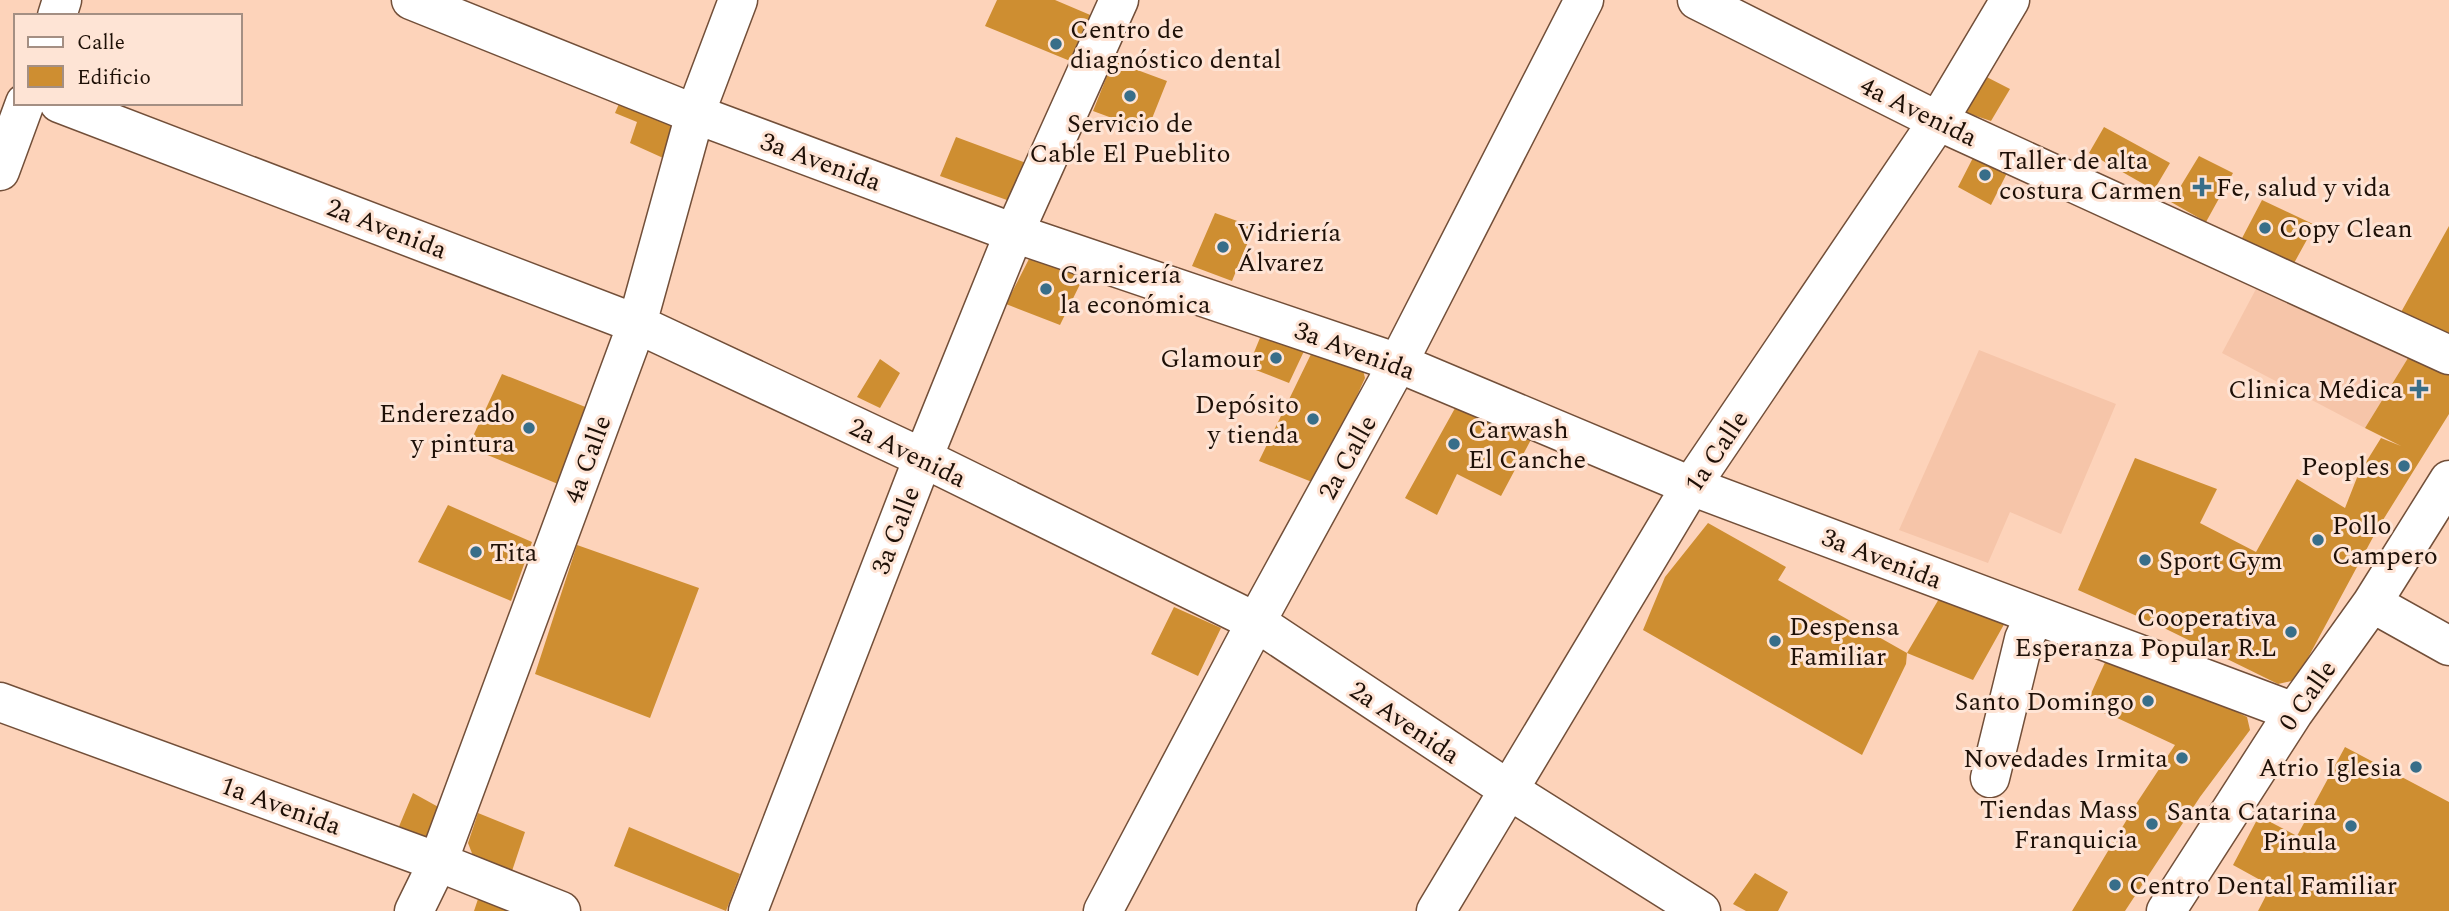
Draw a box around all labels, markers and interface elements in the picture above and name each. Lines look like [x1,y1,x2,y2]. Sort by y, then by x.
place label: Centro de diagnóstico dental [1070,10,1281,80]
legend [14,14,242,105]
text: Calle [77,27,125,59]
marker: Centro de diagnóstico dental [1048,36,1064,52]
text: Edificio [77,62,151,94]
street label: 4a Avenida [1853,66,1984,158]
marker: Servicio de Cable El Pueblito [1122,88,1138,104]
place label: Servicio de Cable El Pueblito [1029,104,1231,174]
street label: 3a Avenida [755,122,887,202]
place label: Taller de alta costura Carmen [1999,141,2182,211]
marker: Taller de alta costura Carmen [1977,167,1993,183]
place label: Fe, salud y vida [2216,168,2391,208]
marker: Fe, salud y vida [2194,179,2210,195]
street label: 2a Avenida [321,188,453,270]
place label: Copy Clean [2279,209,2413,249]
place label: Vidriería Álvarez [1237,213,1341,283]
marker: Copy Clean [2257,220,2273,236]
marker: Vidriería Álvarez [1215,239,1231,255]
place label: Carnicería la económica [1060,255,1211,325]
marker: Carnicería la económica [1038,281,1054,297]
street label: 3a Avenida [1289,311,1421,391]
place label: Glamour [1160,339,1262,379]
marker: Glamour [1268,350,1284,366]
place label: Clinica Médica [2228,370,2403,410]
marker: Clinica Médica [2409,379,2429,399]
place label: Depósito y tienda [1195,385,1299,455]
place label: Enderezado y pintura [379,394,515,464]
street label: 1a Calle [1675,402,1759,501]
street label: 2a Avenida [842,407,973,499]
street label: 2a Calle [1308,408,1388,507]
street label: 4a Calle [553,409,622,509]
place label: Carwash El Canche [1468,410,1586,480]
marker: Depósito y tienda [1305,411,1321,427]
marker: Enderezado y pintura [521,420,537,436]
marker: Carwash El Canche [1446,436,1462,452]
place label: Peoples [2301,447,2390,487]
marker: Peoples [2396,458,2412,474]
street label: 3a Calle [861,480,931,580]
place label: Pollo Campero [2332,506,2438,576]
street label: 3a Avenida [1816,518,1948,600]
marker: Pollo Campero [2310,532,2326,548]
place label: Tita [490,533,538,573]
place label: Sport Gym [2159,541,2283,581]
marker: Tita [468,544,484,560]
marker: Sport Gym [2137,552,2153,568]
place label: Cooperativa Esperanza Popular R.L [2015,598,2277,668]
place label: Despensa Familiar [1789,607,1900,677]
marker: Cooperativa Esperanza Popular R.L [2283,624,2299,640]
marker: Despensa Familiar [1767,633,1783,649]
street label: 0 Calle [2269,652,2347,739]
street label: 2a Avenida [1341,671,1468,775]
place label: Santo Domingo [1955,682,2134,722]
marker: Santo Domingo [2140,693,2156,709]
place label: Novedades Irmita [1963,739,2168,779]
place label: Atrio Iglesia [2258,748,2402,788]
marker: Novedades Irmita [2174,750,2190,766]
marker: Atrio Iglesia [2408,759,2424,775]
street label: 1a Avenida [215,766,347,846]
place label: Tiendas Mass Franquicia [1980,790,2138,860]
place label: Santa Catarina Pinula [2167,792,2337,862]
marker: Tiendas Mass Franquicia [2144,816,2160,832]
marker: Santa Catarina Pinula [2343,818,2359,834]
place label: Centro Dental Familiar [2129,866,2397,906]
marker: Centro Dental Familiar [2107,877,2123,893]

